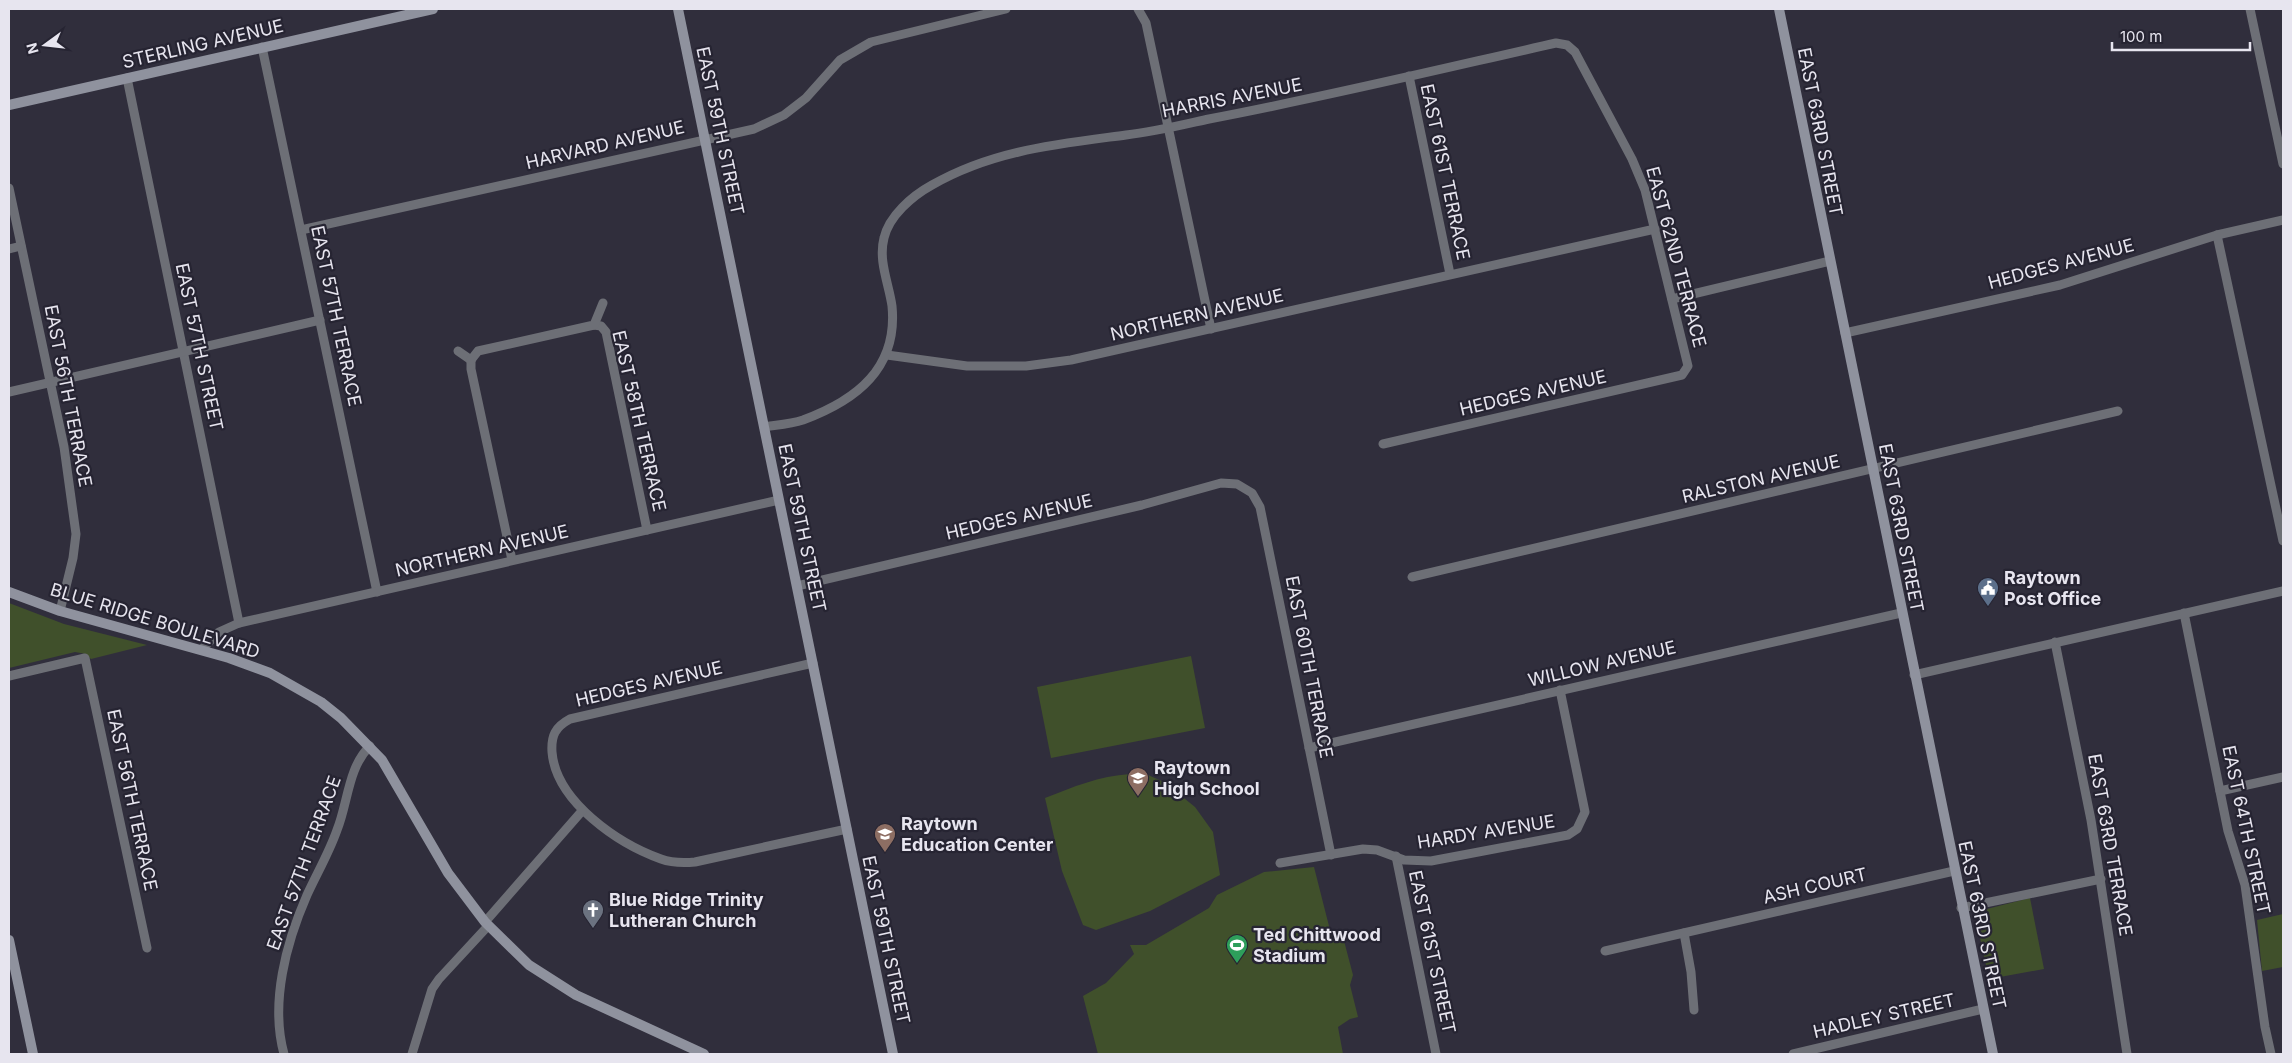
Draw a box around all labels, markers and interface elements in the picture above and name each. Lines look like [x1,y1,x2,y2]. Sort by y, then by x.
street label: STERLING AVENUE [120,15,286,72]
north arrow [20,20,70,70]
scale bar [2112,20,2250,52]
text: 100 m [2120,27,2162,46]
text: N [22,41,42,56]
street label: EAST 59TH STREET [692,45,749,217]
street label: EAST 63RD STREET [1794,46,1847,218]
street label: HARRIS AVENUE [1160,74,1304,121]
street label: EAST 61ST TERRACE [1417,82,1474,262]
street label: HARVARD AVENUE [523,116,686,173]
street label: EAST 62ND TERRACE [1642,164,1711,350]
street label: EAST 57TH TERRACE [307,224,366,408]
street label: HEDGES AVENUE [1986,234,2136,293]
street label: EAST 57TH STREET [171,261,228,433]
street label: NORTHERN AVENUE [1108,284,1286,345]
street label: EAST 56TH TERRACE [41,303,96,489]
street label: EAST 58TH TERRACE [608,328,671,513]
street label: HEDGES AVENUE [1457,365,1608,420]
street label: EAST 59TH STREET [774,442,831,614]
street label: EAST 63RD STREET [1875,442,1928,614]
street label: RALSTON AVENUE [1680,450,1842,507]
street label: HEDGES AVENUE [943,489,1094,544]
street label: NORTHERN AVENUE [393,520,571,581]
place label: Raytown Post Office [2004,567,2102,609]
street label: EAST 60TH TERRACE [1281,574,1337,760]
public building icon: Raytown Post Office [1976,576,2000,607]
street label: BLUE RIDGE BOULEVARD [48,579,262,662]
street label: WILLOW AVENUE [1526,636,1678,691]
street label: HEDGES AVENUE [573,656,724,711]
street label: EAST 56TH TERRACE [103,707,162,893]
street label: EAST 64TH STREET [2218,743,2275,916]
street label: EAST 63RD TERRACE [2084,752,2137,938]
place label: Raytown High School [1154,757,1260,799]
school or university icon: Raytown High School [1126,766,1150,797]
street label: EAST 57TH TERRACE [262,773,345,953]
street label: HARDY AVENUE [1416,810,1556,853]
place label: Raytown Education Center [901,813,1053,855]
school or university icon: Raytown Education Center [873,822,897,853]
street label: EAST 63RD STREET [1954,839,2011,1011]
street label: EAST 59TH STREET [858,854,915,1026]
street label: ASH COURT [1761,863,1869,908]
street label: EAST 61ST STREET [1405,868,1460,1035]
place label: Blue Ridge Trinity Lutheran Church [609,889,764,931]
church icon: Blue Ridge Trinity Lutheran Church [581,898,605,929]
place label: Ted Chittwood Stadium [1253,924,1381,966]
sports icon: Ted Chittwood Stadium [1225,933,1249,964]
street label: HADLEY STREET [1811,989,1957,1042]

